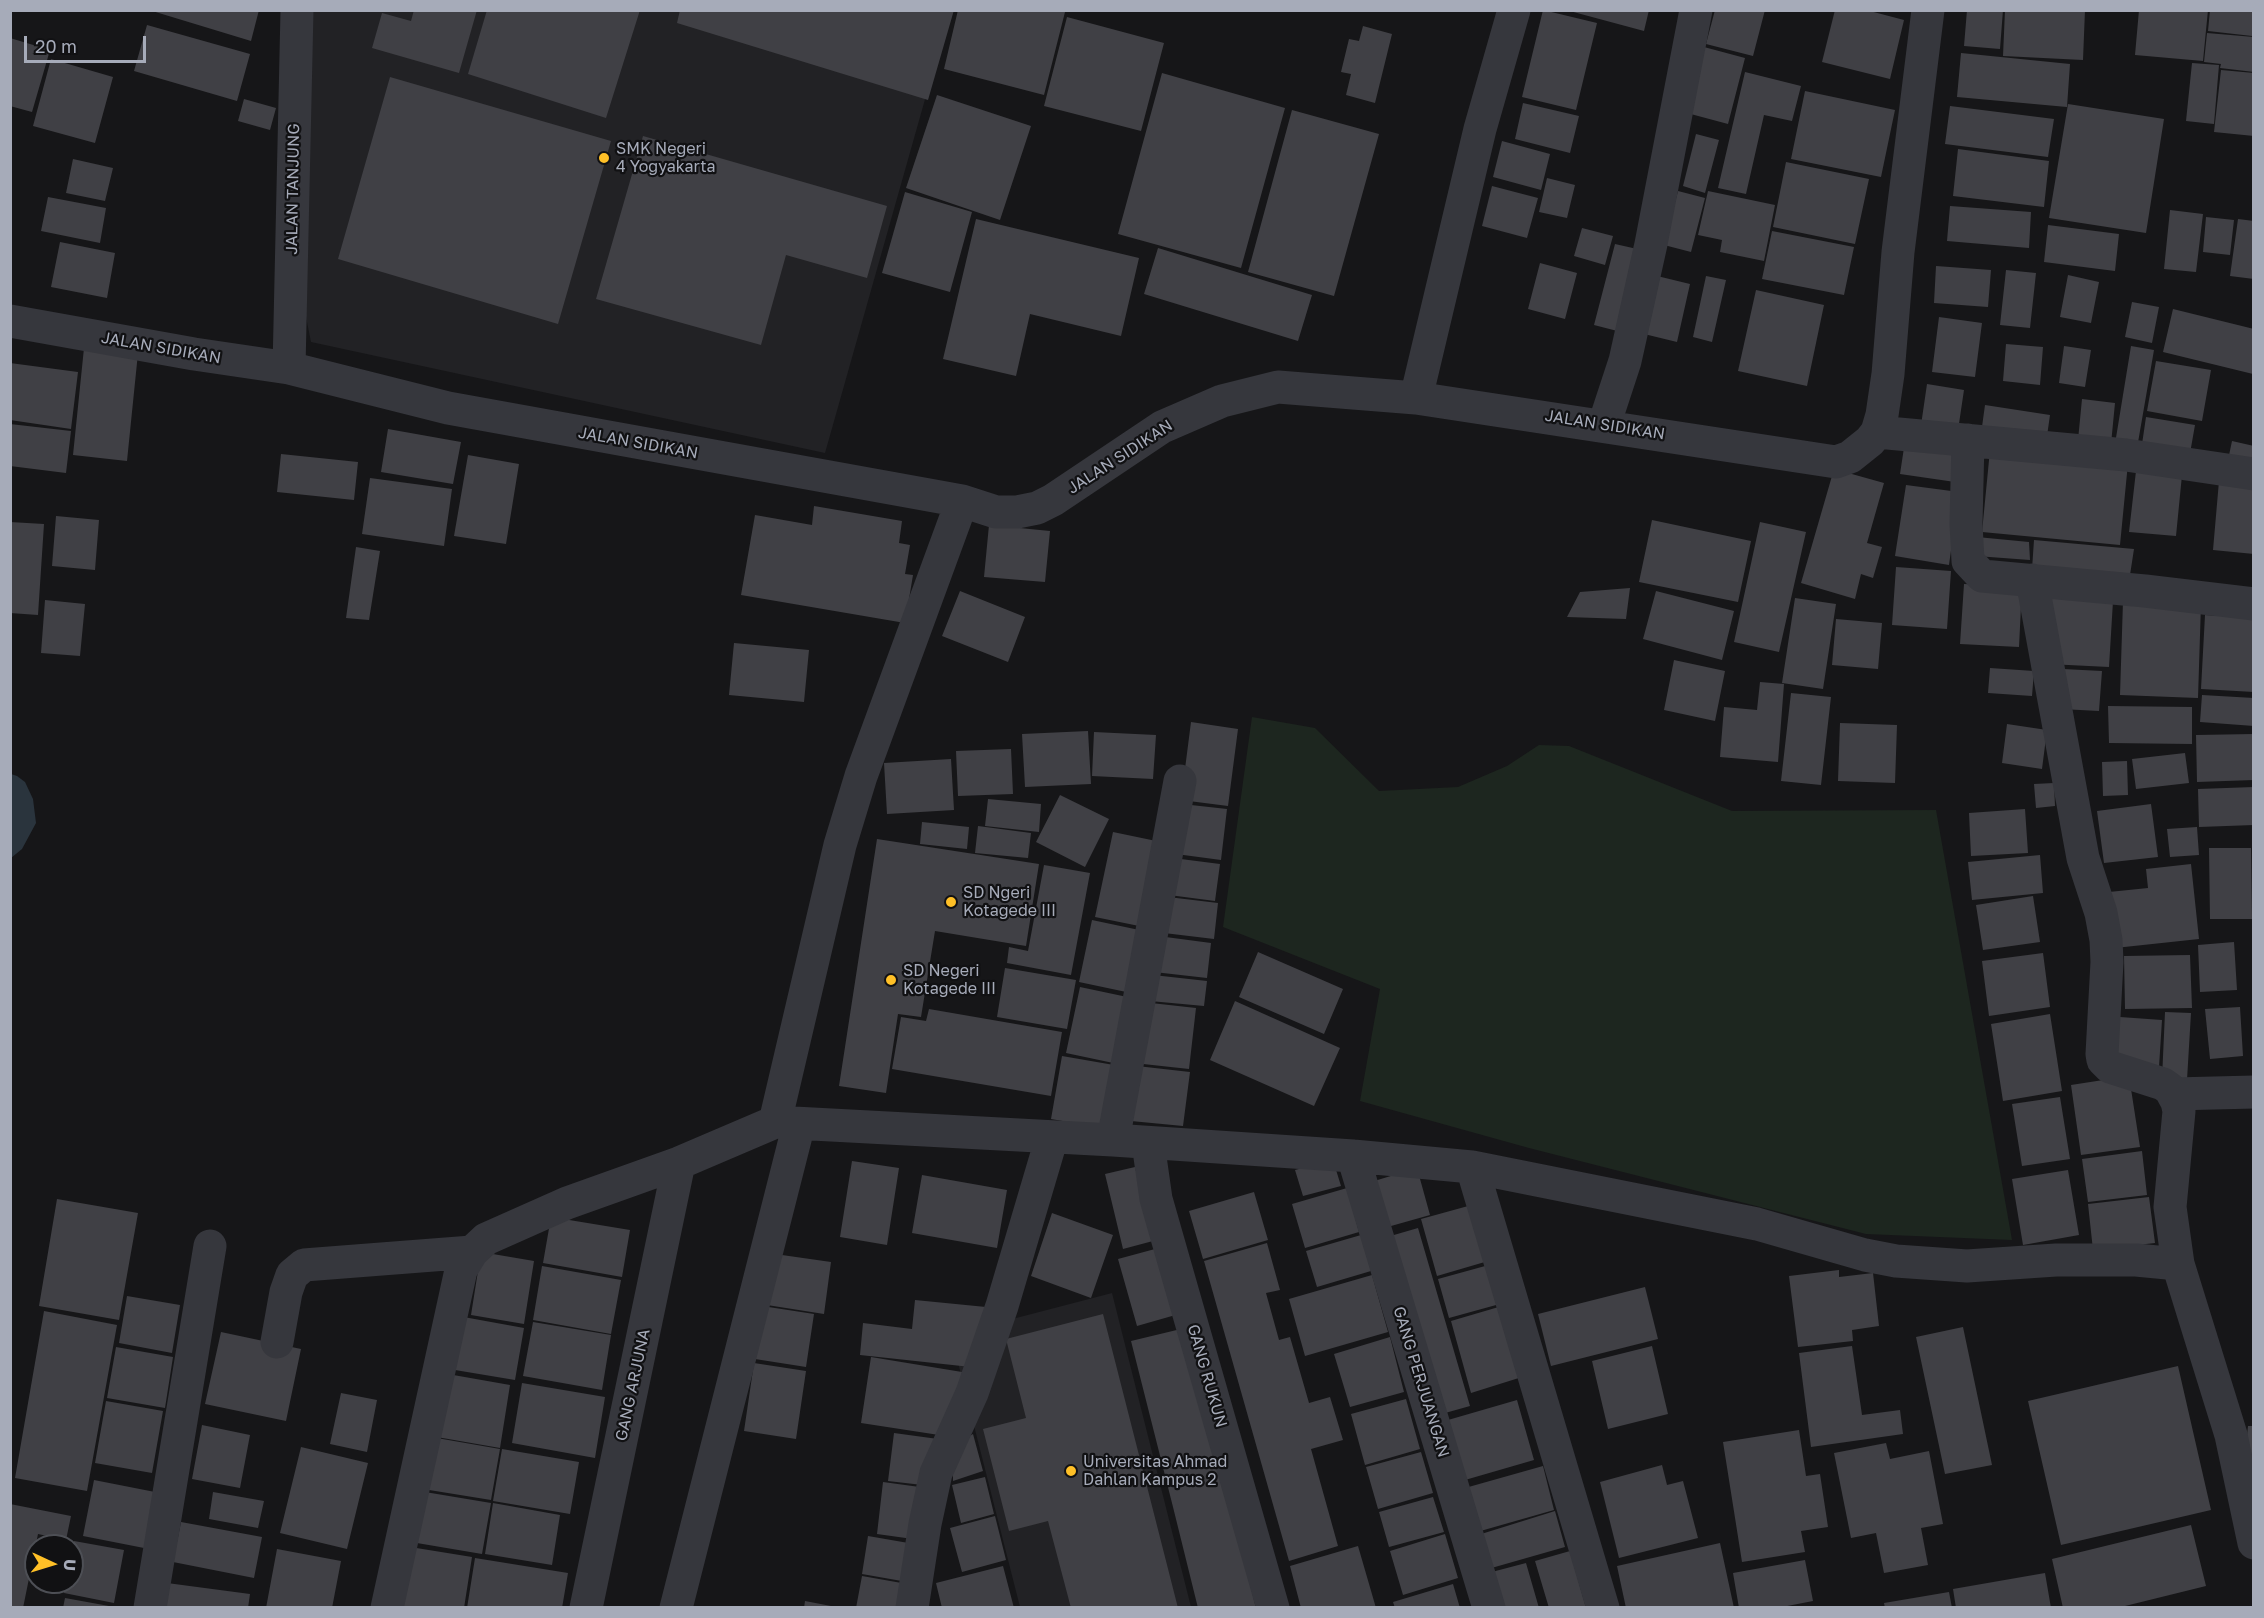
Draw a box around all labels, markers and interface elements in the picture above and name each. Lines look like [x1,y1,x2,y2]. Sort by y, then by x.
scale bar [27,24,148,62]
text: 20 m [35,35,77,57]
street label: JALAN TANJUNG [282,123,304,255]
place label: SMK Negeri 4 Yogyakarta [616,139,716,177]
marker: SMK Negeri 4 Yogyakarta [597,151,611,165]
street label: JALAN SIDIKAN [100,328,222,368]
street label: JALAN SIDIKAN [1544,406,1666,444]
street label: JALAN SIDIKAN [1064,416,1176,498]
street label: JALAN SIDIKAN [577,423,699,463]
place label: SD Ngeri Kotagede III [963,883,1056,921]
marker: SD Ngeri Kotagede III [944,895,958,909]
place label: SD Negeri Kotagede III [903,961,996,999]
marker: SD Negeri Kotagede III [884,973,898,987]
street label: GANG PERJUANGAN [1389,1304,1453,1460]
street label: GANG RUKUN [1183,1322,1231,1430]
street label: GANG ARJUNA [612,1327,654,1443]
place label: Universitas Ahmad Dahlan Kampus 2 [1083,1452,1227,1490]
marker: Universitas Ahmad Dahlan Kampus 2 [1064,1464,1078,1478]
north arrow [24,1534,84,1594]
text: U [60,1559,80,1572]

